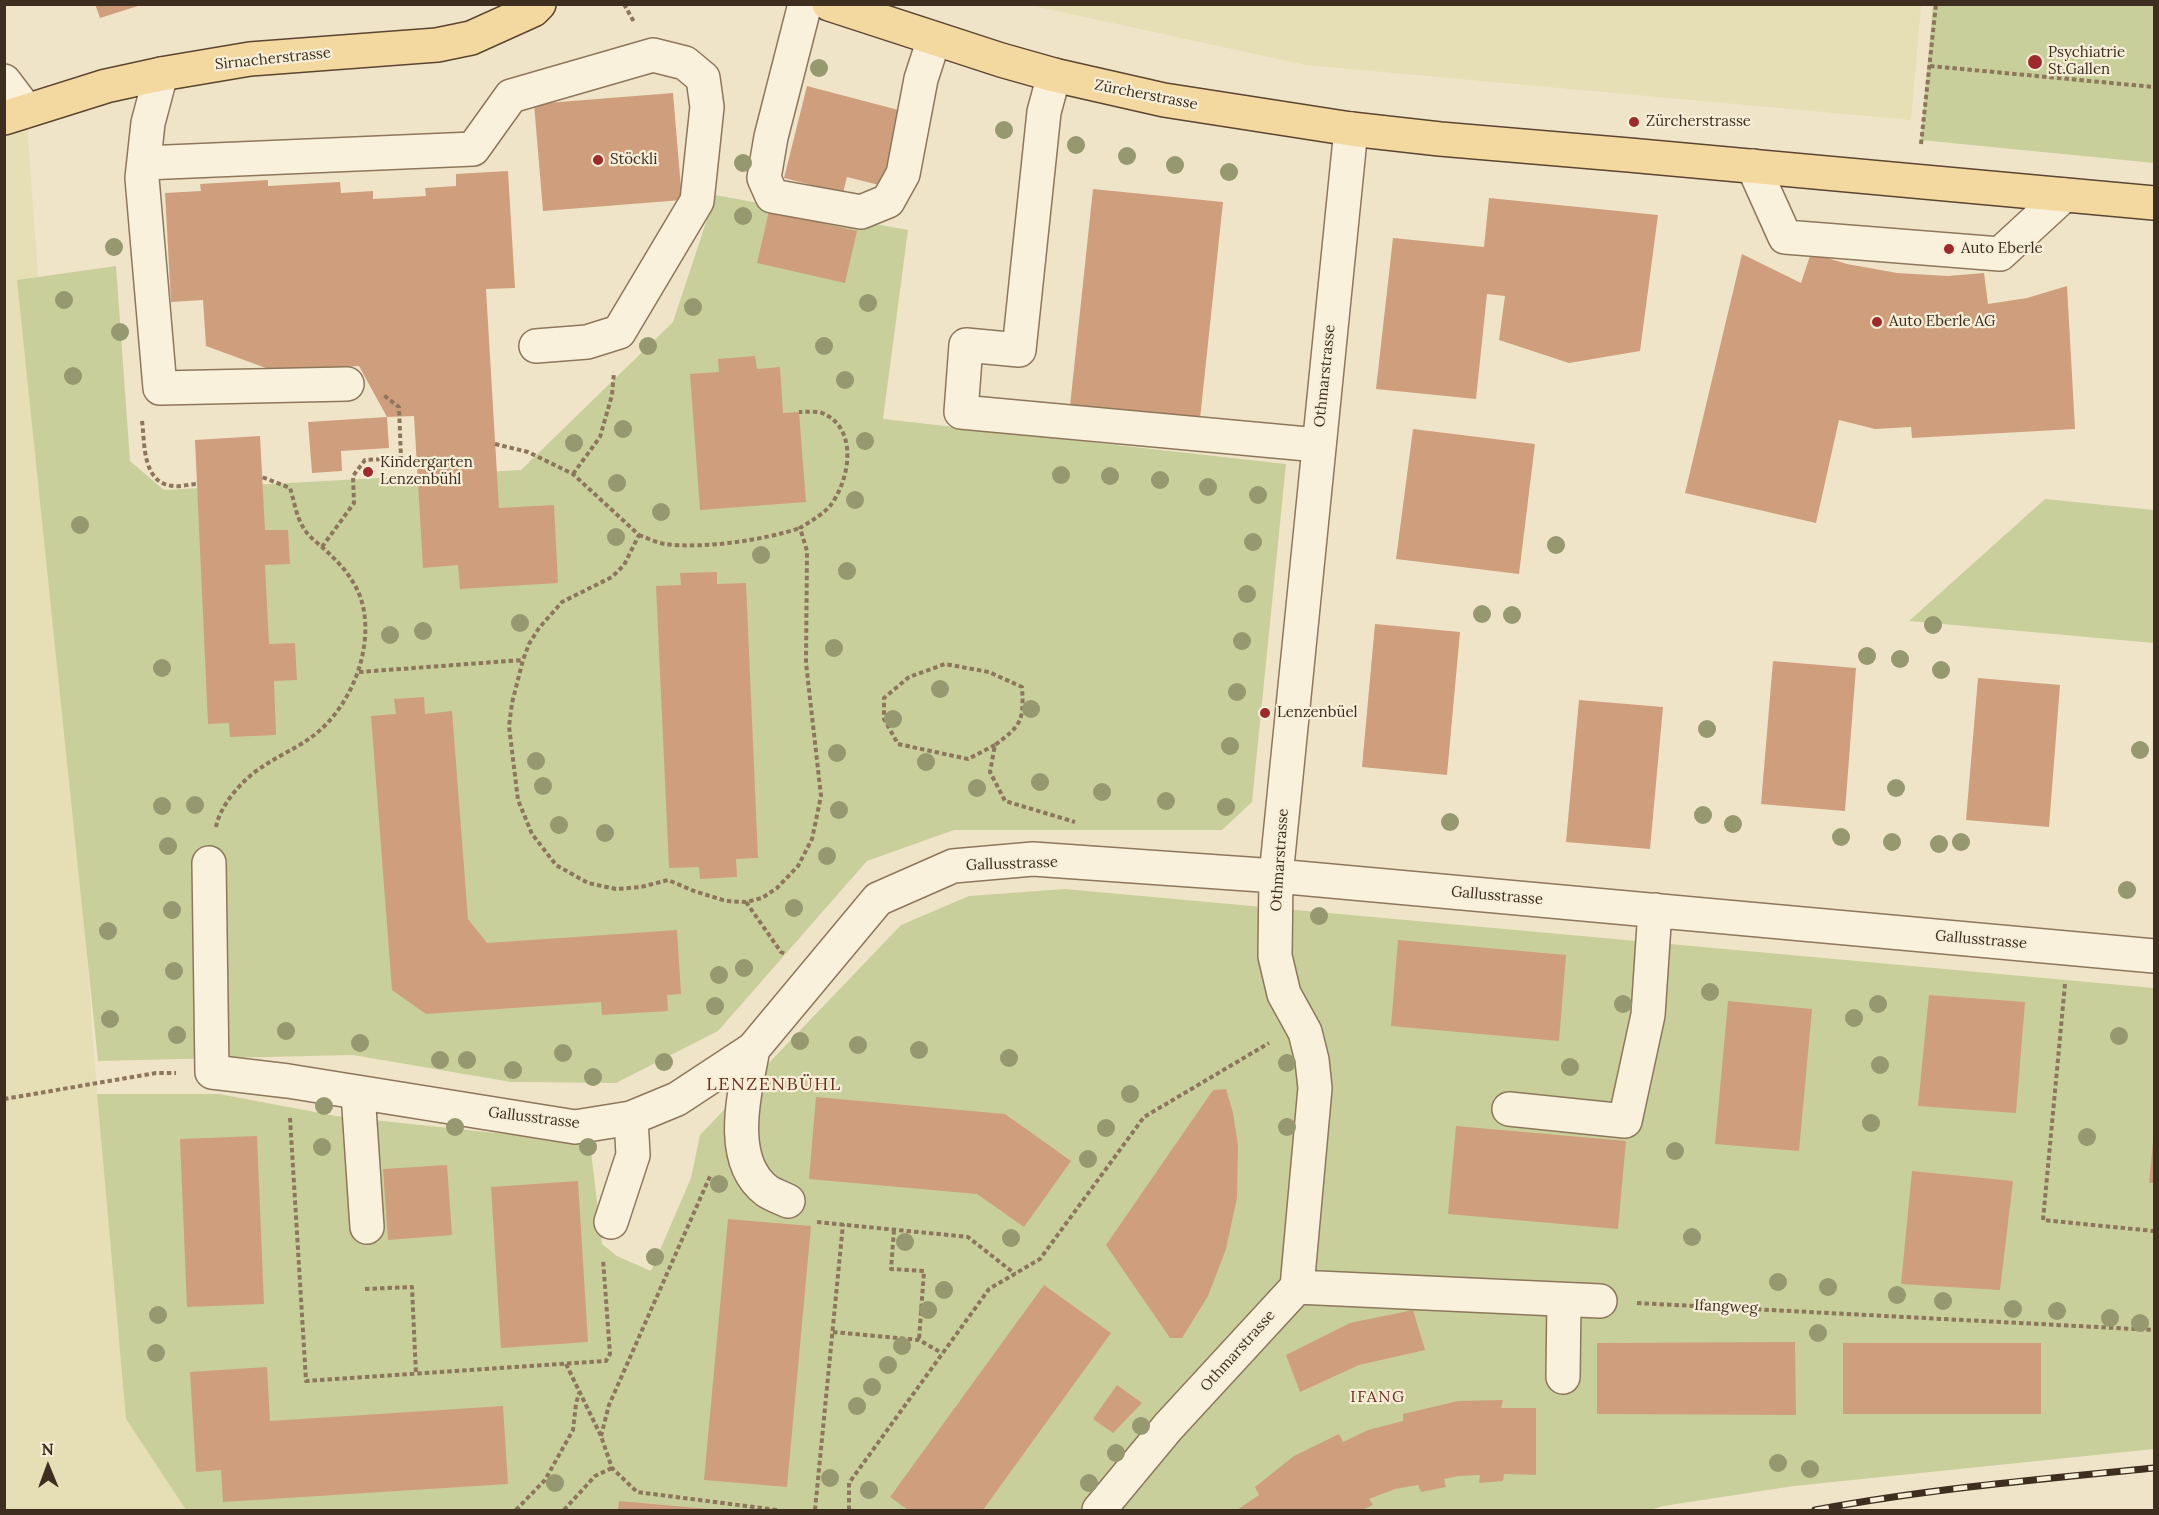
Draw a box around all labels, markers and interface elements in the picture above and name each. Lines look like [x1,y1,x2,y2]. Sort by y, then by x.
street label: Sirnacherstrasse [214,44,332,74]
place label: Psychiatrie St.Gallen [2048,44,2125,79]
marker: Psychiatrie St.Gallen [2026,53,2044,71]
street label: Zürcherstrasse [1093,76,1199,114]
place label: Zürcherstrasse [1646,113,1751,131]
marker: Zürcherstrasse [1627,115,1641,129]
place label: Stöckli [610,151,657,169]
marker: Stöckli [591,153,605,167]
place label: Auto Eberle [1961,240,2043,258]
marker: Auto Eberle [1942,242,1956,256]
place label: Auto Eberle AG [1889,313,1995,331]
marker: Auto Eberle AG [1870,315,1884,329]
street label: Othmarstrasse [1311,324,1339,428]
place label: Kindergarten Lenzenbühl [380,454,473,489]
marker: Kindergarten Lenzenbühl [361,465,375,479]
place label: Lenzenbüel [1277,704,1358,722]
marker: Lenzenbüel [1258,706,1272,720]
street label: Othmarstrasse [1267,808,1293,912]
street label: Gallusstrasse [966,853,1058,875]
street label: Gallusstrasse [1450,883,1544,909]
street label: Gallusstrasse [1934,927,2028,953]
district label: LENZENBÜHL [706,1074,842,1096]
street label: Gallusstrasse [487,1103,581,1133]
street label: Ifangweg [1694,1296,1758,1318]
street label: Othmarstrasse [1197,1307,1279,1395]
district label: IFANG [1350,1387,1406,1407]
north arrow [18,1437,78,1497]
text: N [41,1439,54,1459]

